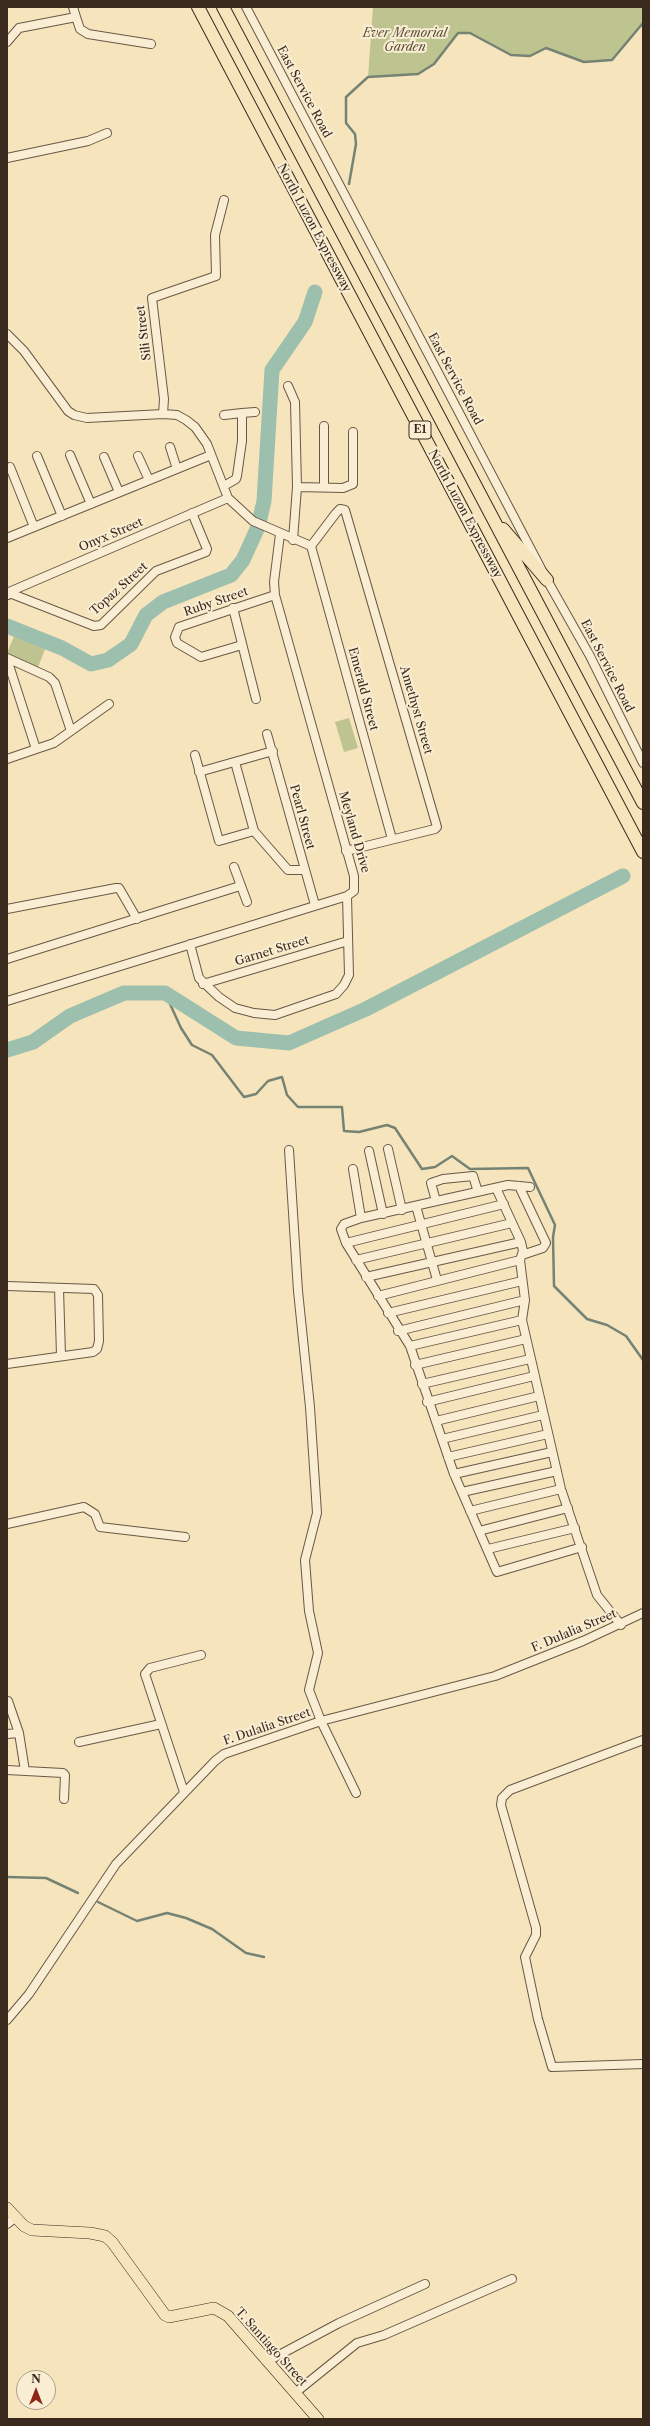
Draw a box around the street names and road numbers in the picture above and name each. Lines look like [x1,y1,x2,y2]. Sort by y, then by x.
street label: East Service Road [274,44,334,140]
street label: North Luzon Expressway [274,161,354,295]
street label: Sili Street [133,305,155,361]
street label: East Service Road [425,331,485,427]
road number: E1 [409,421,431,439]
street label: North Luzon Expressway [425,447,505,581]
street label: Onyx Street [77,515,145,555]
street label: Topaz Street [87,559,151,619]
street label: Ruby Street [182,584,250,620]
street label: East Service Road [577,617,637,715]
street label: Emerald Street [345,646,381,732]
street label: Amethyst Street [396,664,436,756]
street label: Pearl Street [286,783,318,851]
street label: Meyland Drive [335,790,373,874]
street label: Garnet Street [233,933,311,969]
street label: F. Dulalia Street [529,1607,619,1655]
street label: F. Dulalia Street [222,1705,312,1749]
street label: T. Santiago Street [232,2305,310,2389]

